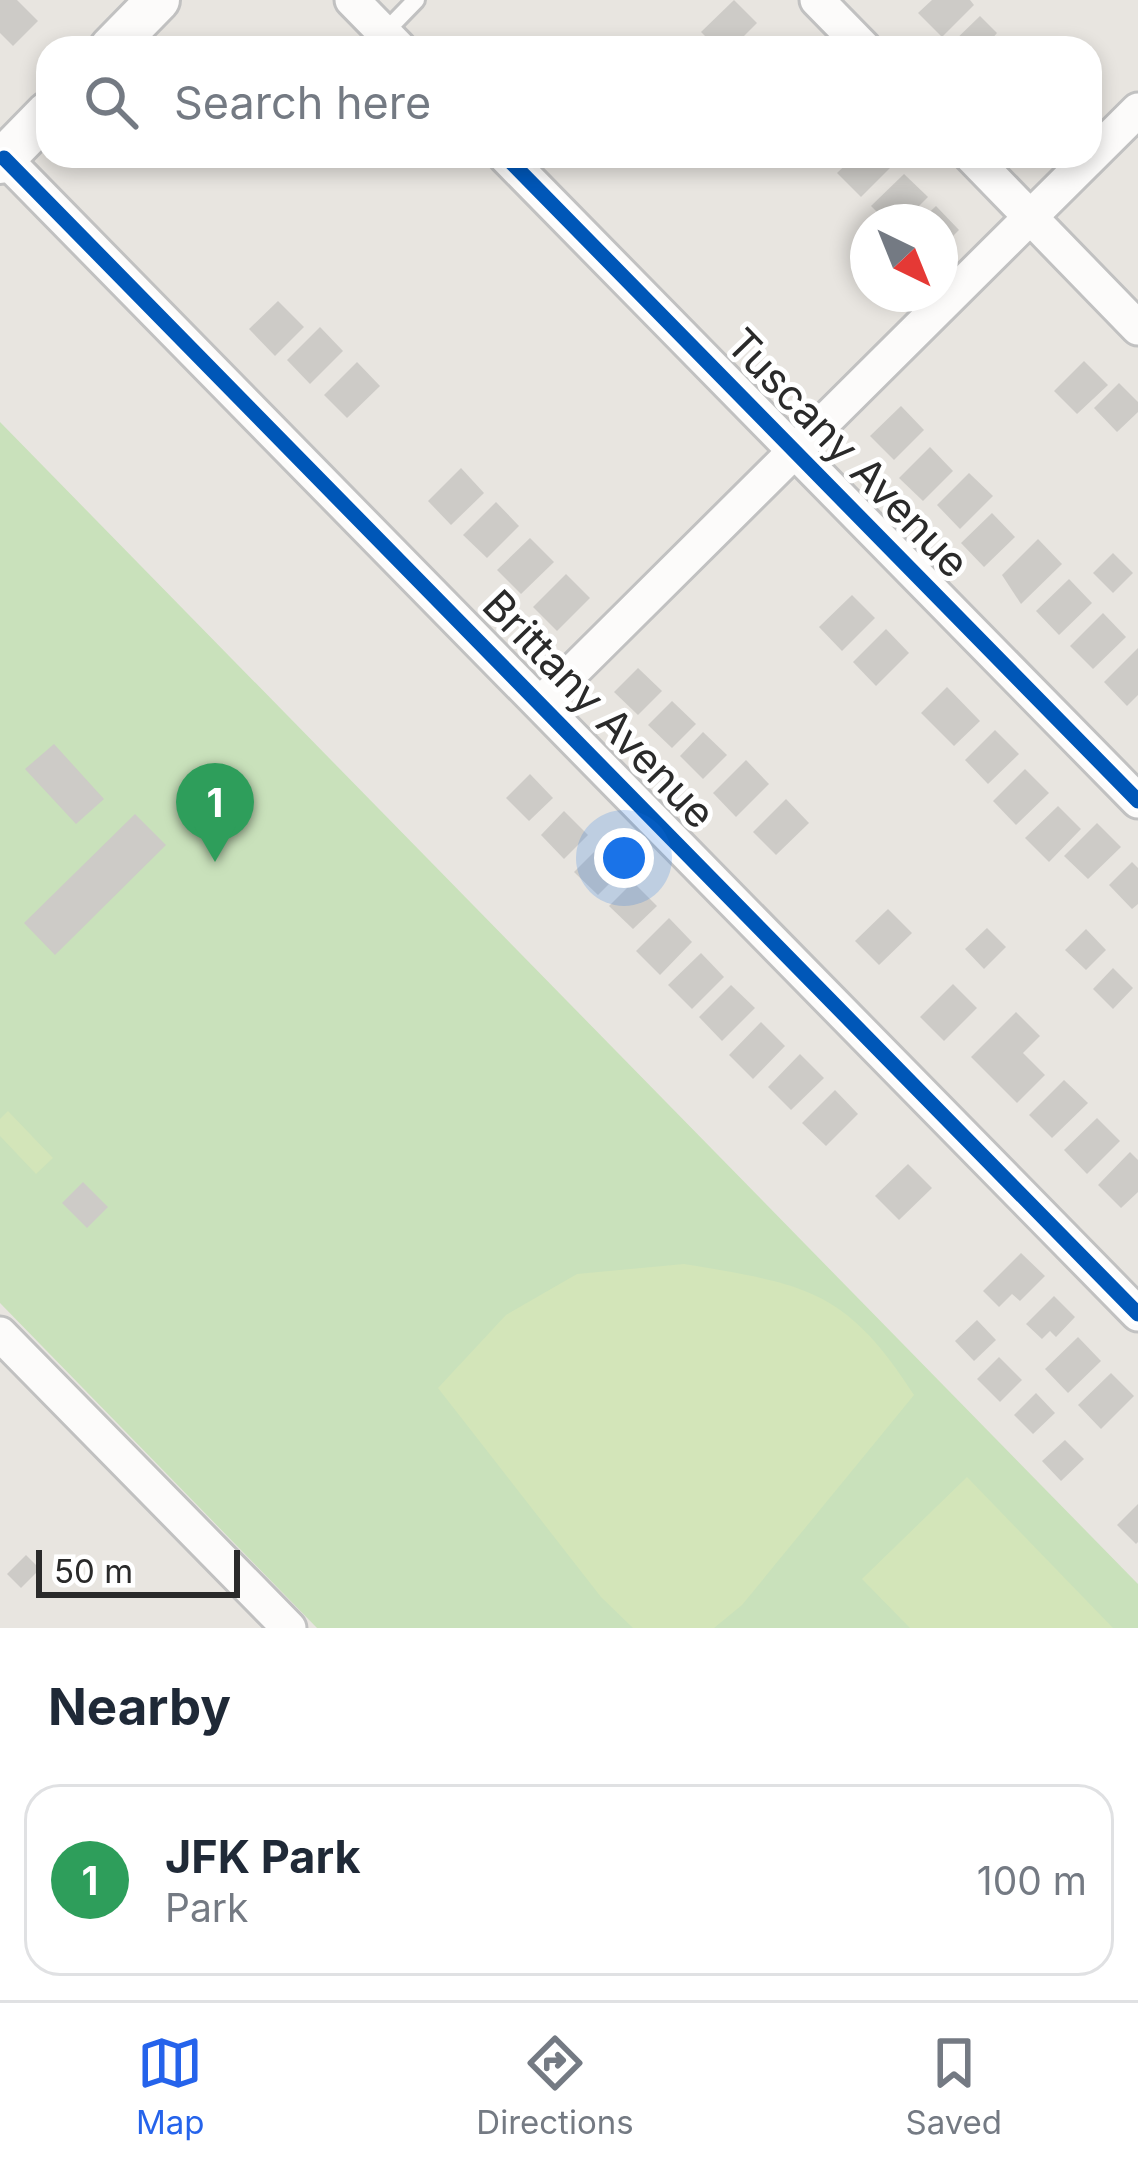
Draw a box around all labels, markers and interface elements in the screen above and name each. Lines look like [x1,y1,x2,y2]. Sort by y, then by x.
search box [36,36,1102,168]
icon: search [78,69,144,135]
text: Search here [174,75,431,130]
north arrow [850,204,958,312]
street label: Tuscany Avenue [717,318,980,588]
street label: Brittany Avenue [473,579,726,838]
pin: 1 [176,763,254,862]
your location [594,828,654,888]
scale bar [36,1544,240,1597]
text: 50 m [54,1551,133,1591]
text: Nearby [48,1676,231,1737]
text: JFK Park [165,1829,361,1884]
text: 1 [82,1857,98,1904]
text: 100 m [977,1857,1087,1904]
text: Park [165,1884,249,1931]
tab: Map [136,2030,204,2142]
tab: Directions [476,2030,634,2142]
tab: Saved [905,2030,1002,2142]

